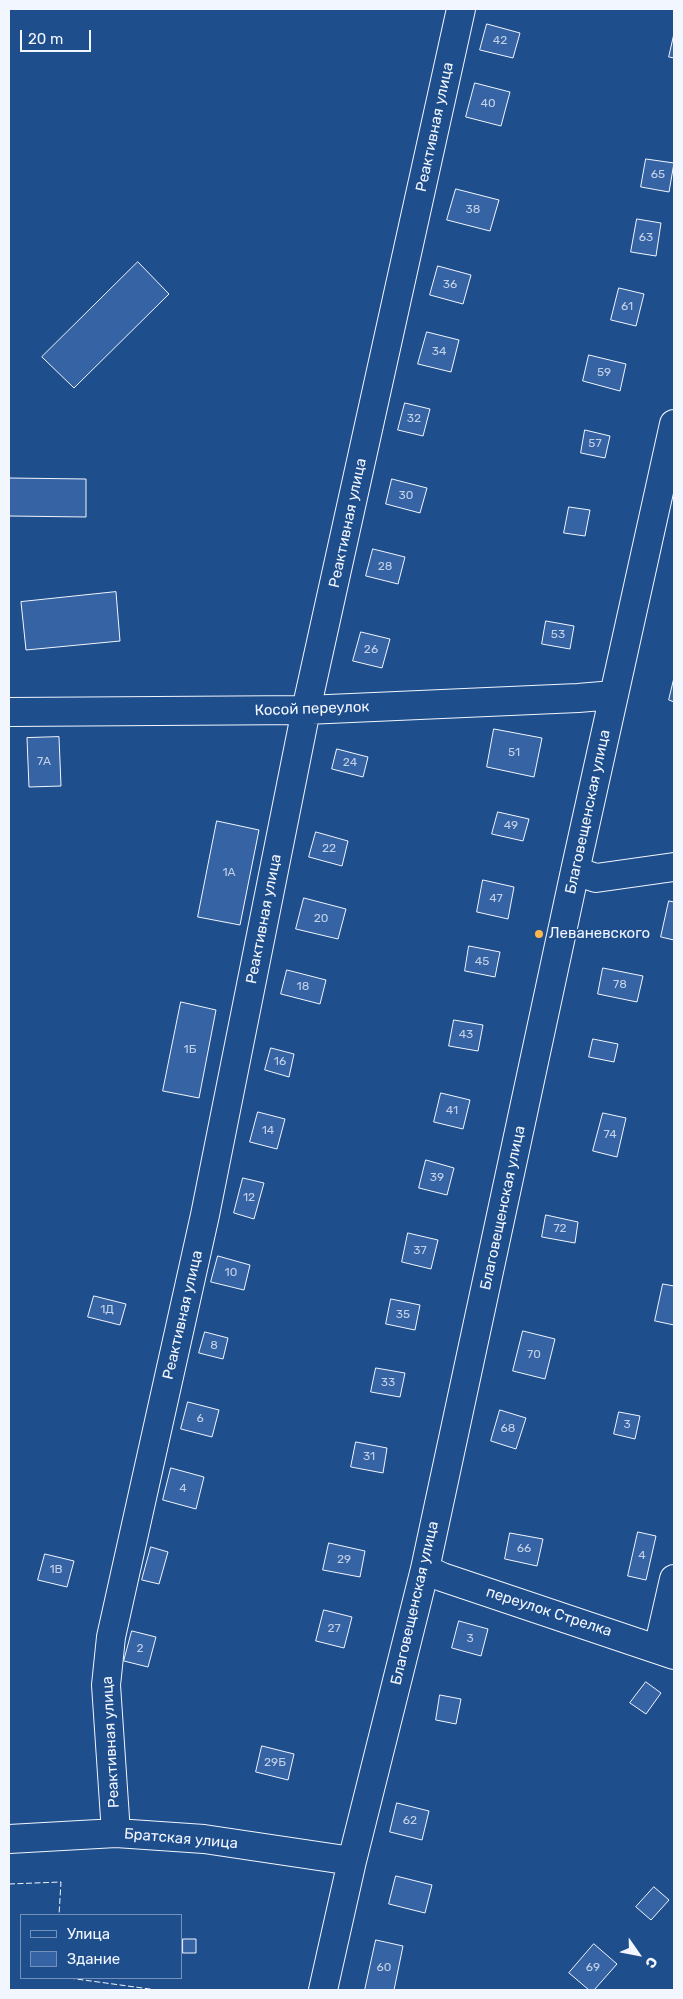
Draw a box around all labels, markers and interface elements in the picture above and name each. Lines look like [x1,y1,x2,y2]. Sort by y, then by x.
scale bar [22,20,94,52]
text: 20 m [28,30,63,48]
house number: 42 [493,34,507,48]
street label: Реактивная улица [412,61,458,193]
house number: 40 [480,97,496,111]
house number: 65 [651,168,665,182]
house number: 38 [466,203,480,217]
house number: 63 [639,231,653,245]
house number: 36 [443,278,457,292]
house number: 61 [621,300,633,314]
house number: 34 [432,345,446,359]
house number: 59 [597,366,611,380]
house number: 32 [407,412,421,426]
house number: 57 [588,437,602,451]
street label: Реактивная улица [325,457,371,589]
house number: 30 [399,489,413,503]
house number: 28 [378,560,392,574]
house number: 53 [551,628,565,642]
house number: 26 [364,643,378,657]
street label: Косой переулок [254,698,370,720]
street label: Благовещенская улица [562,728,614,896]
house number: 51 [508,746,520,760]
house number: 7А [37,755,51,769]
house number: 24 [343,756,357,770]
house number: 49 [504,819,518,833]
house number: 22 [322,842,336,856]
street label: Реактивная улица [243,853,285,985]
house number: 1А [222,866,236,880]
house number: 47 [489,892,503,906]
house number: 20 [314,912,328,926]
place label: Леваневского [549,925,650,943]
marker: Леваневского [533,928,545,940]
house number: 45 [475,955,489,969]
house number: 78 [613,978,627,992]
house number: 18 [297,980,309,994]
house number: 43 [459,1028,473,1042]
house number: 1Б [184,1043,196,1057]
house number: 16 [274,1055,286,1069]
house number: 41 [446,1104,458,1118]
house number: 14 [262,1124,274,1138]
street label: Благовещенская улица [477,1124,529,1292]
house number: 74 [603,1128,617,1142]
house number: 39 [430,1171,444,1185]
house number: 12 [243,1191,255,1205]
house number: 72 [553,1222,567,1236]
house number: 37 [413,1244,427,1258]
street label: Реактивная улица [159,1249,207,1381]
house number: 10 [225,1266,237,1280]
house number: 1Д [100,1303,114,1317]
house number: 35 [396,1308,410,1322]
house number: 8 [210,1339,218,1353]
house number: 70 [527,1348,541,1362]
house number: 33 [381,1376,395,1390]
house number: 6 [196,1412,204,1426]
house number: 3 [623,1418,631,1432]
house number: 68 [501,1422,515,1436]
house number: 31 [363,1450,375,1464]
house number: 4 [179,1482,187,1496]
street label: Благовещенская улица [387,1519,443,1687]
house number: 66 [517,1542,531,1556]
house number: 4 [638,1549,646,1563]
house number: 29 [337,1553,351,1567]
house number: 1В [49,1563,63,1577]
street label: переулок Стрелка [484,1583,614,1641]
house number: 27 [327,1622,341,1636]
house number: 3 [466,1632,474,1646]
house number: 2 [136,1642,144,1656]
street label: Реактивная улица [99,1676,123,1808]
house number: 29Б [264,1756,286,1770]
house number: 62 [403,1814,417,1828]
street label: Братская улица [123,1825,239,1853]
legend [20,1914,182,1979]
text: Улица [67,1925,110,1943]
north arrow [613,1929,663,1979]
text: Здание [67,1950,120,1968]
text: С [641,1954,661,1971]
house number: 60 [377,1961,391,1975]
house number: 69 [586,1961,600,1975]

